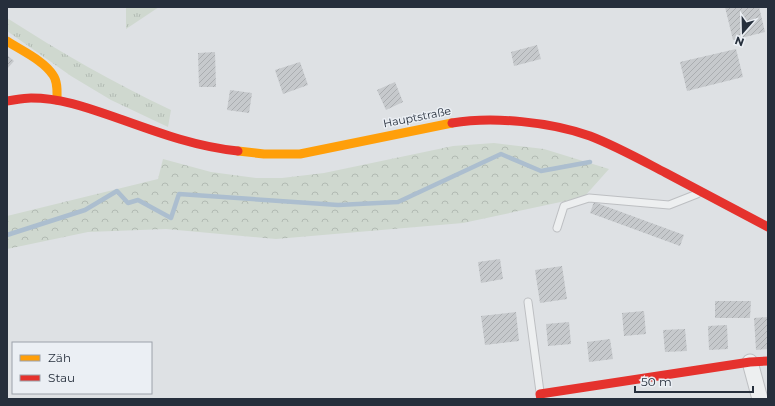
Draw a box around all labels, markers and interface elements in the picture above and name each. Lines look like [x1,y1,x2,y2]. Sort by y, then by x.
north arrow [723,12,763,52]
text: N [733,33,746,49]
street label: Hauptstraße [382,103,453,130]
legend [12,342,152,394]
text: Zäh [48,350,71,365]
scale bar [635,368,753,394]
text: Stau [48,370,75,385]
text: 50 m [641,374,672,389]

